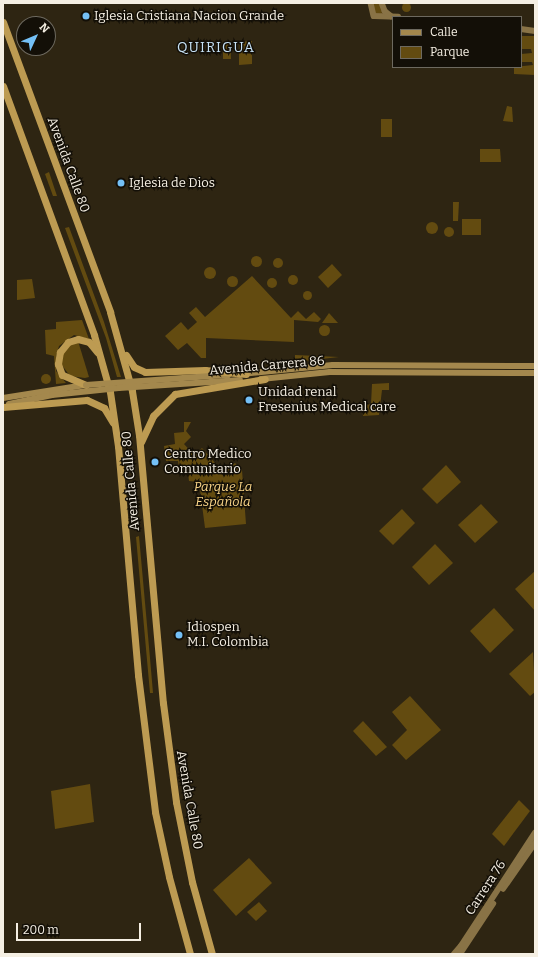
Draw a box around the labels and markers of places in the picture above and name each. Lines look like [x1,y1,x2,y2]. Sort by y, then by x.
place label: Iglesia Cristiana Nacion Grande [94,8,284,24]
marker: Iglesia Cristiana Nacion Grande [81,11,91,21]
place label: Iglesia de Dios [129,175,215,191]
marker: Iglesia de Dios [116,178,126,188]
place label: Unidad renal Fresenius Medical care [258,385,396,416]
marker: Unidad renal Fresenius Medical care [243,394,255,406]
place label: Centro Medico Comunitario [164,447,252,478]
marker: Centro Medico Comunitario [149,456,161,468]
place label: Idiospen M.I. Colombia [187,620,269,651]
marker: Idiospen M.I. Colombia [174,630,184,640]

